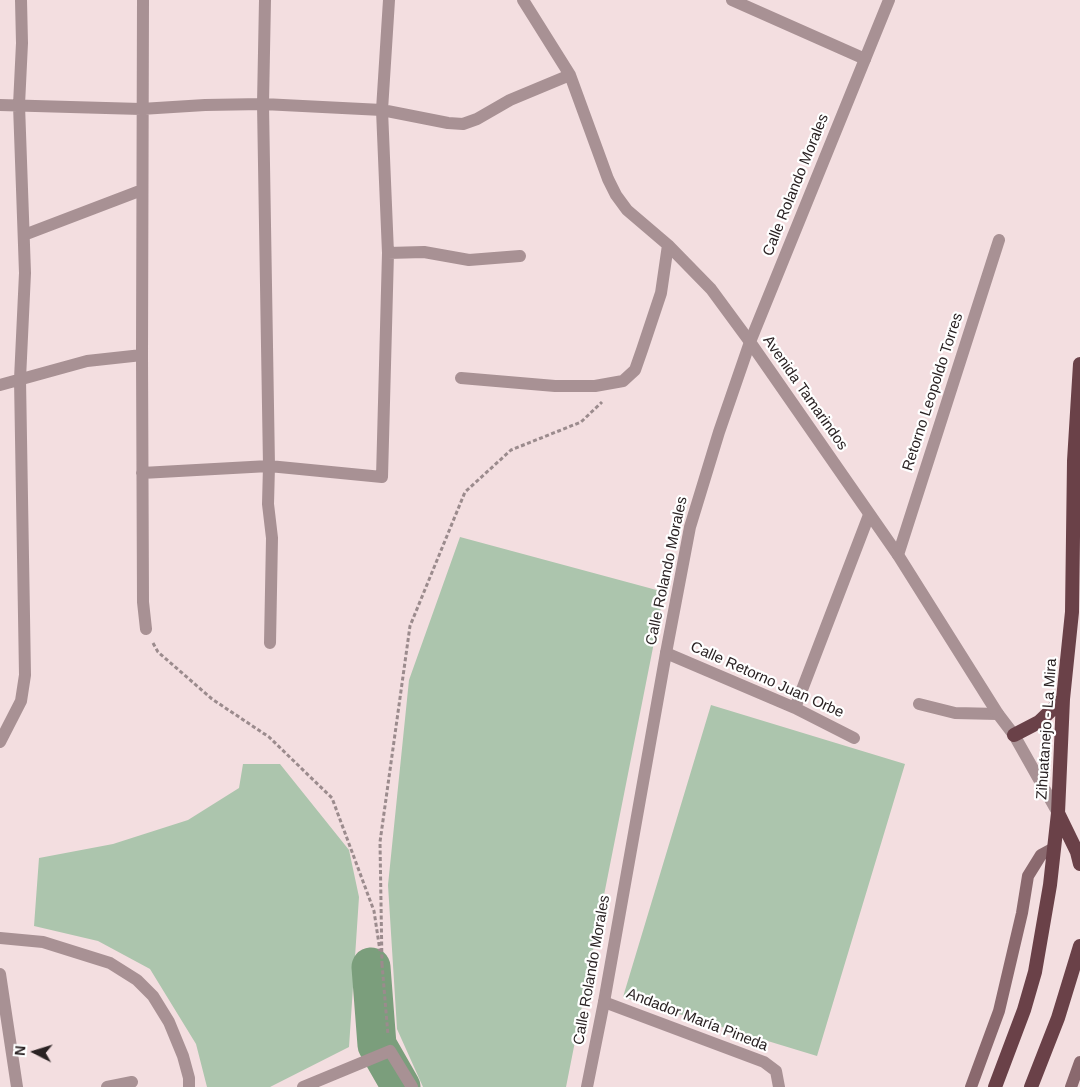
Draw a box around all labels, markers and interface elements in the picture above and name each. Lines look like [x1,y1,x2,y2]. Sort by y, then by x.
street label: Calle Rolando Morales [759,111,833,259]
street label: Retorno Leopoldo Torres [899,311,967,473]
street label: Avenida Tamarindos [759,332,851,454]
street label: Calle Rolando Morales [642,495,692,647]
street label: Calle Retorno Juan Orbe [688,638,846,722]
street label: Zihuatanejo - La Mira [1033,658,1061,800]
street label: Calle Rolando Morales [570,894,614,1046]
street label: Andador María Pineda [624,985,770,1055]
north arrow [10,1027,60,1077]
text: N [12,1045,28,1056]

